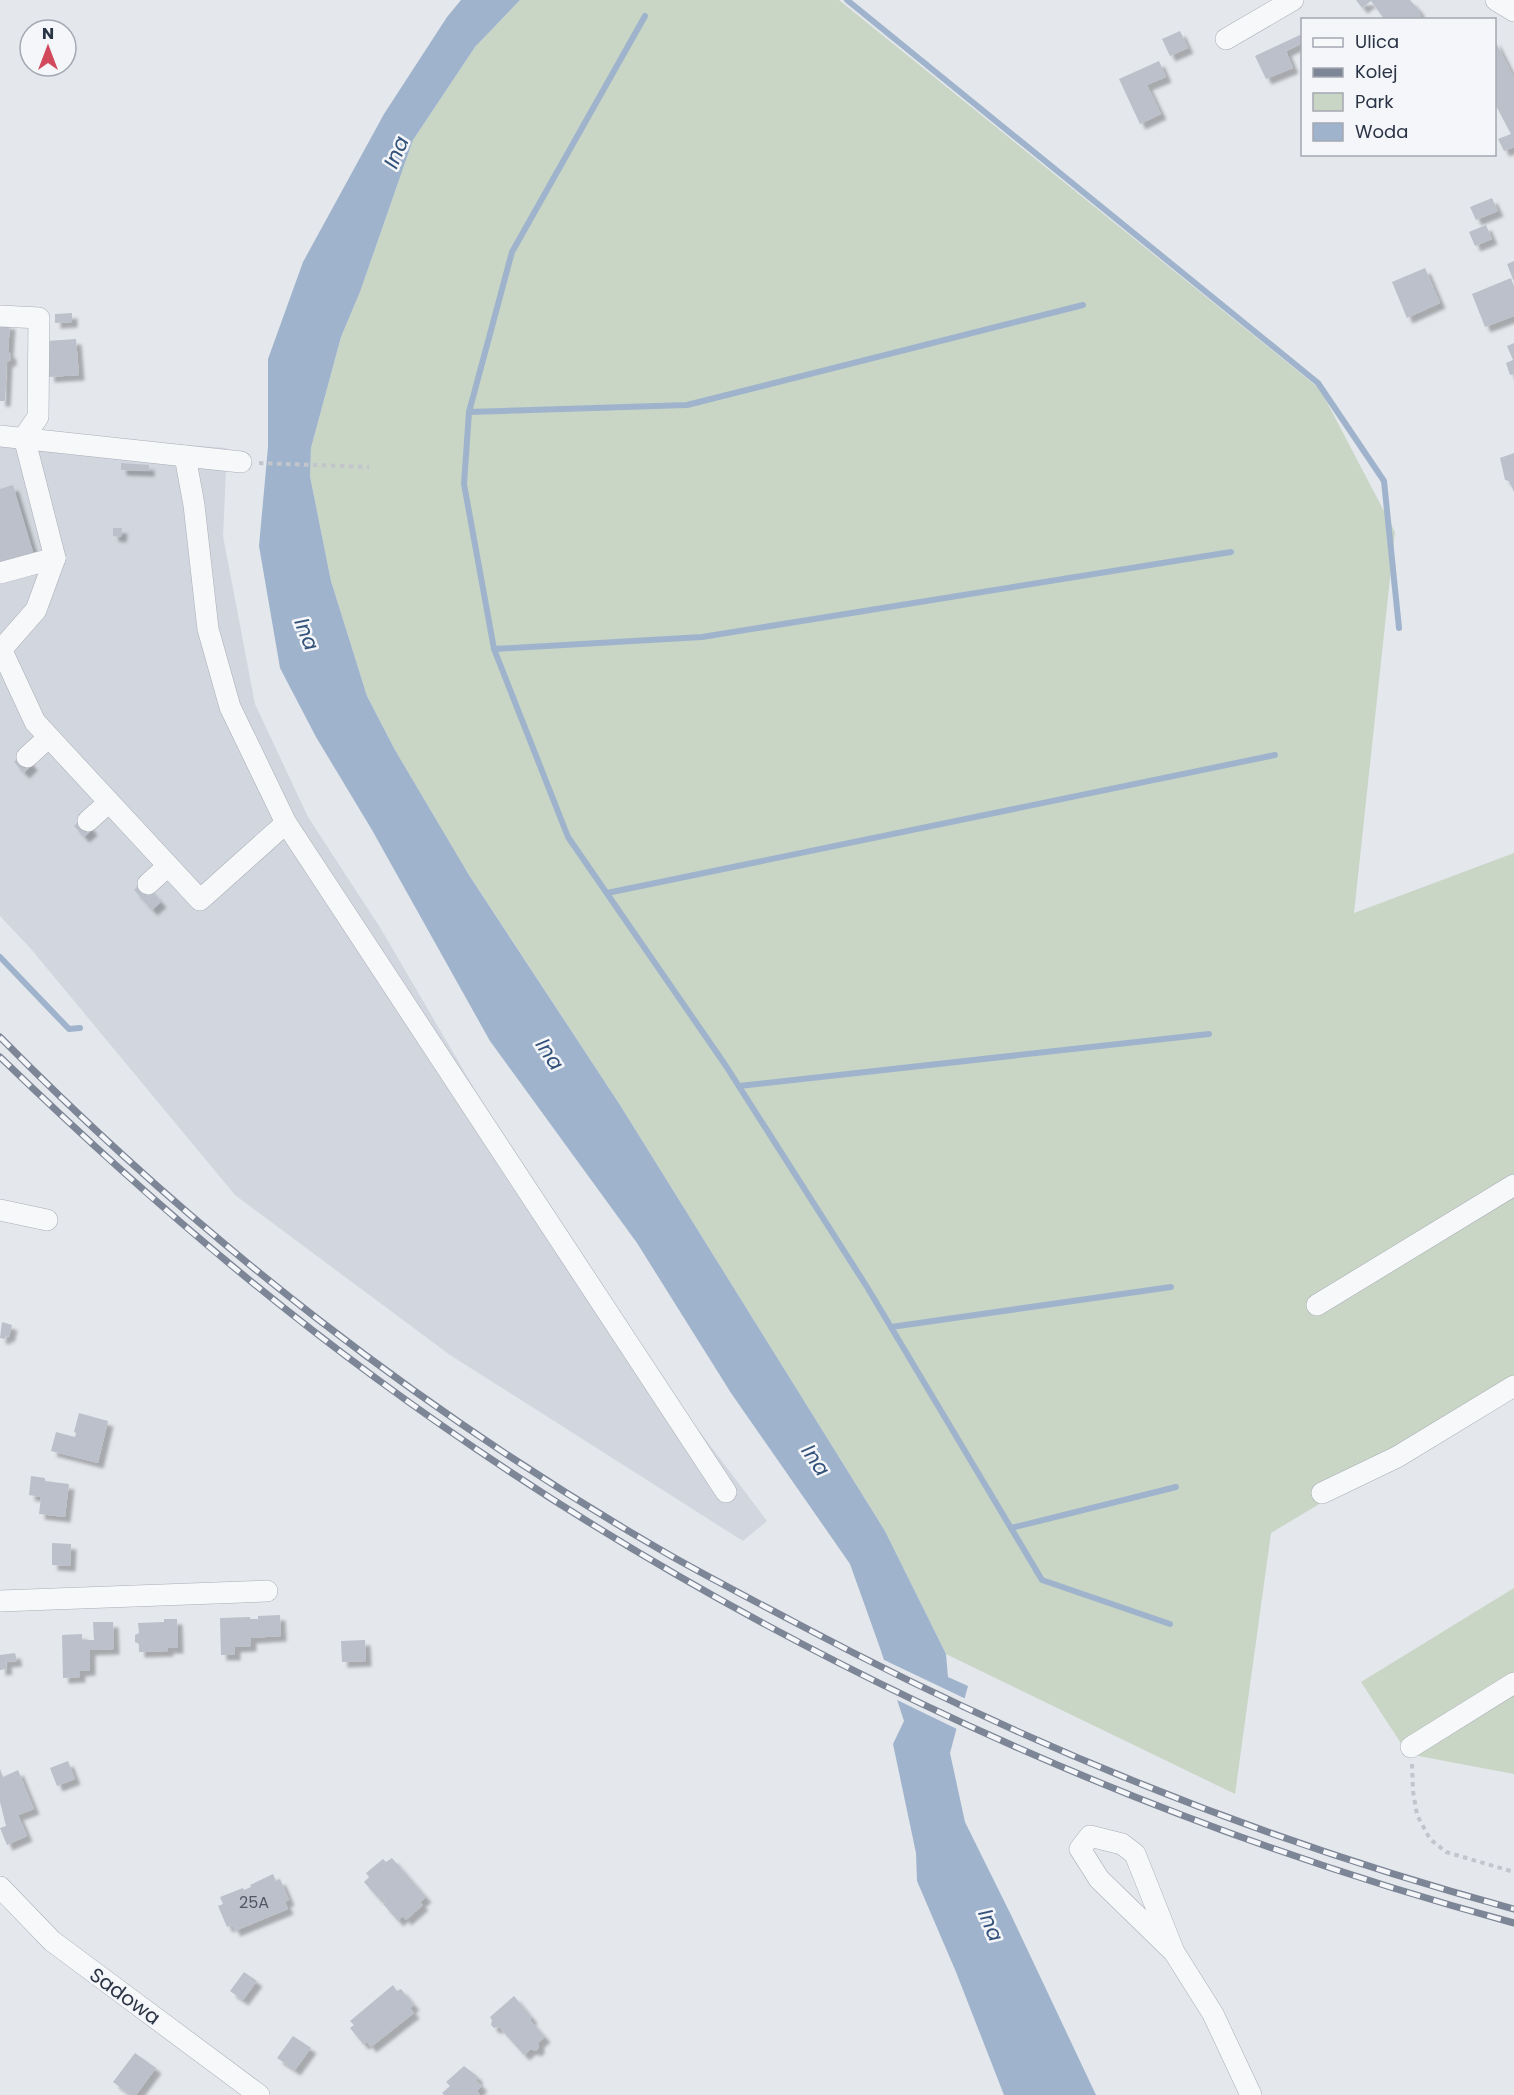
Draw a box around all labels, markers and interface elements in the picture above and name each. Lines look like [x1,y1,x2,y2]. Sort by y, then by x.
north arrow [18,18,78,78]
legend [1301,18,1496,156]
text: N [42,22,54,45]
text: Ulica [1355,29,1399,54]
text: Kolej [1355,59,1397,84]
text: Park [1355,89,1394,114]
text: Woda [1355,119,1408,144]
water label: Ina [376,131,416,173]
water label: Ina [287,613,327,655]
water label: Ina [529,1032,571,1076]
water label: Ina [795,1438,837,1482]
house number: 25A [239,1891,269,1914]
water label: Ina [971,1904,1011,1946]
street label: Sadowa [84,1961,166,2031]

